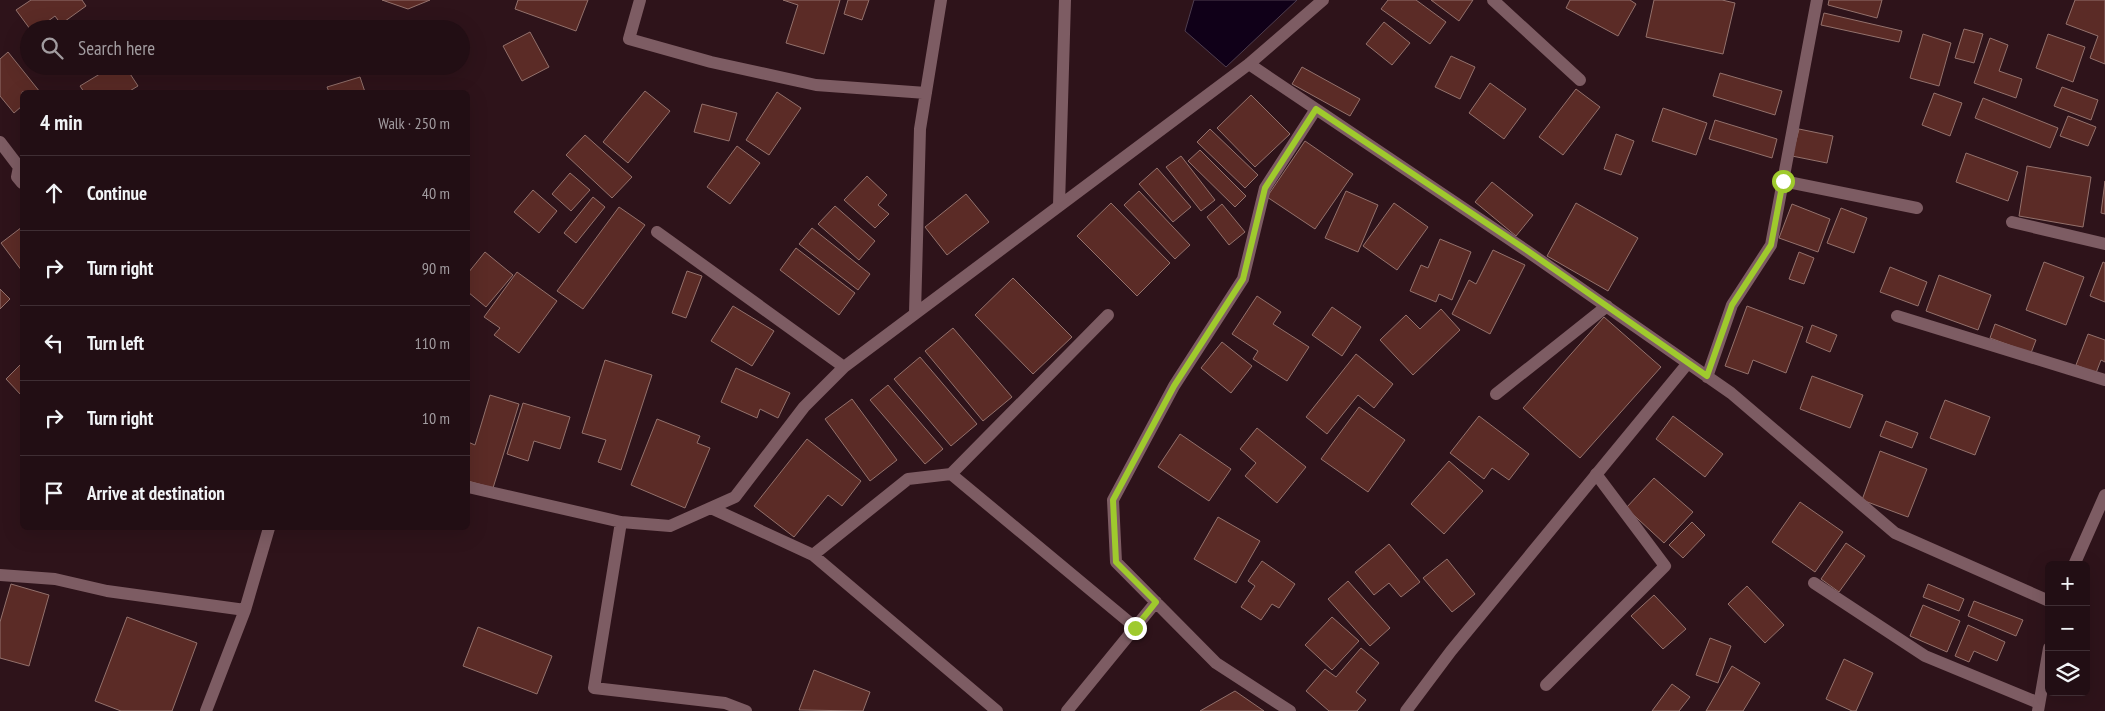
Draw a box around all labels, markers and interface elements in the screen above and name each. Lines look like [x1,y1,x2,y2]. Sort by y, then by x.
search box [20,20,470,75]
icon: search [38,34,66,62]
text: Search here [78,36,155,60]
text: 4 min [40,109,82,136]
text: Walk · 250 m [378,113,450,133]
route start [1772,170,1795,193]
icon: ahead [40,179,68,207]
text: Continue [87,181,147,205]
text: 40 m [422,183,450,203]
icon: right [40,254,68,282]
text: Turn right [87,256,153,280]
text: 90 m [422,258,450,278]
icon: left [40,329,68,357]
text: Turn left [87,331,144,355]
text: 110 m [415,333,450,353]
icon: right [40,404,68,432]
text: Turn right [87,406,153,430]
text: 10 m [422,408,450,428]
icon: arrive [40,479,68,507]
text: Arrive at destination [87,481,225,505]
map controls [2045,561,2090,696]
button: + [2045,561,2090,606]
button: − [2045,606,2090,651]
route end [1124,617,1147,640]
button: layers [2045,651,2090,696]

